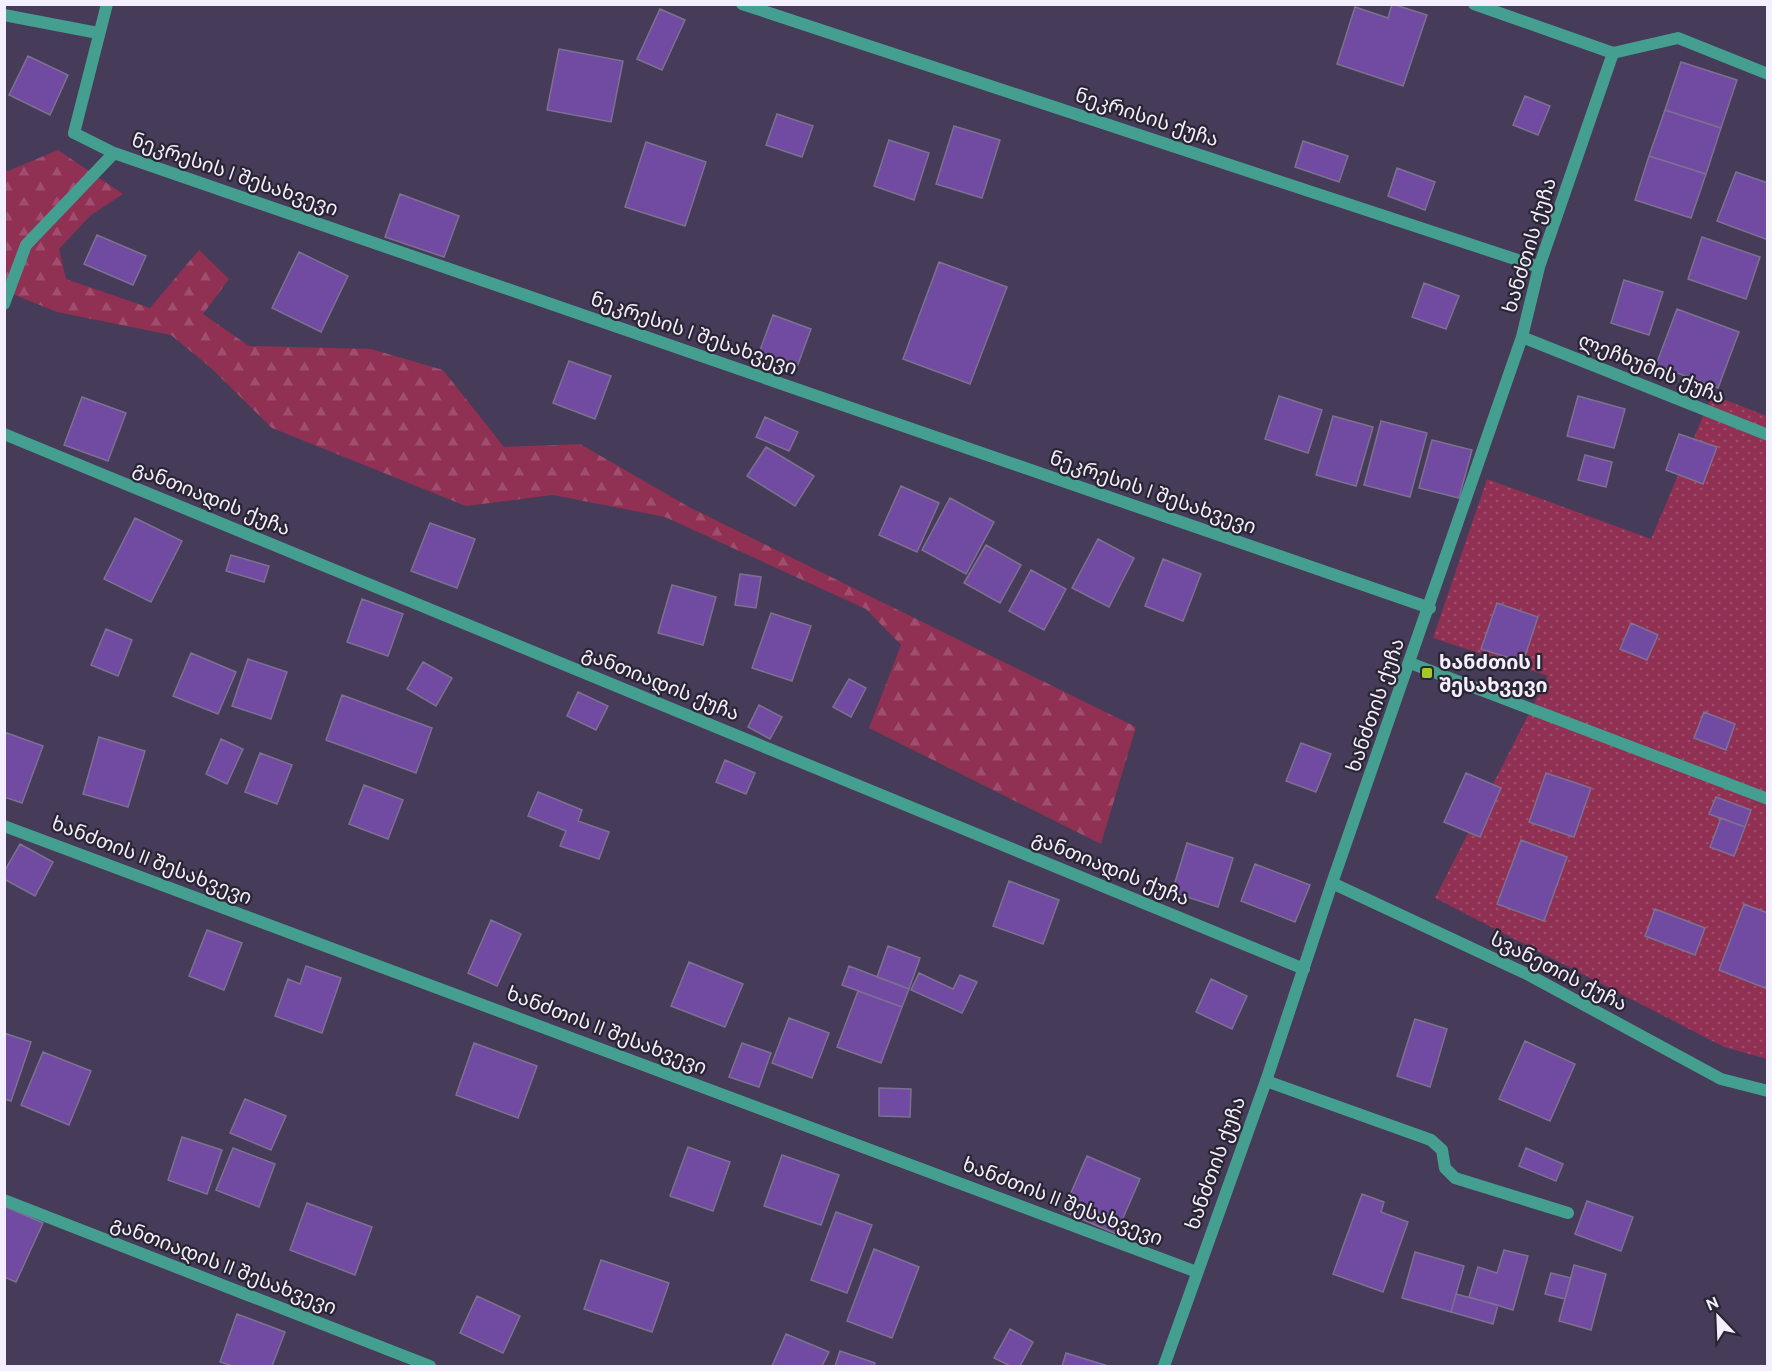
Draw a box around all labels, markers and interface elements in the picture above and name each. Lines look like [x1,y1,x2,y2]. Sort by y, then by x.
street label: ნეკრისის ქუჩა [1072,82,1222,152]
street label: ნეკრესის I შესახვევი [129,127,341,221]
street label: ხანძთის ქუჩა [1497,175,1561,315]
street label: ნეკრესის I შესახვევი [588,286,800,380]
street label: ლეჩხუმის ქუჩა [1575,328,1729,409]
street label: ნეკრესის I შესახვევი [1047,445,1259,539]
street label: განთიადის ქუჩა [130,456,294,541]
street label: ხანძთის ქუჩა [1341,635,1409,775]
street label: განთიადის ქუჩა [579,641,743,726]
place label: ხანძთის I შესახვევი [1439,650,1548,697]
marker: ხანძთის I შესახვევი [1420,666,1434,680]
street label: ხანძთის II შესახვევი [49,811,255,909]
street label: განთიადის ქუჩა [1029,826,1193,911]
street label: სვანეთის ქუჩა [1487,926,1631,1016]
street label: ხანძთის II შესახვევი [504,981,710,1079]
street label: ხანძთის ქუჩა [1180,1093,1250,1233]
street label: ხანძთის II შესახვევი [960,1152,1166,1250]
street label: განთიადის II შესახვევი [107,1211,340,1320]
north arrow [1688,1287,1748,1347]
text: N [1703,1293,1721,1314]

